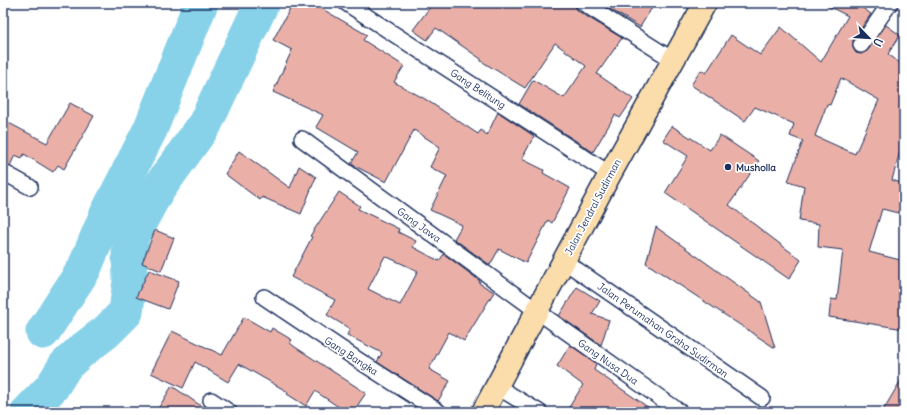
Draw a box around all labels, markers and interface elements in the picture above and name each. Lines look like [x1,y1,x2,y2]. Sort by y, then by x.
north arrow [849,18,889,58]
text: U [870,36,886,49]
street label: Gang Belitung [448,66,508,112]
street label: Jalan Jendral Sudirman [562,156,624,257]
place label: Musholla [736,161,776,174]
marker: Musholla [723,162,733,172]
street label: Gang Jawa [395,205,444,245]
street label: Jalan Perumahan Graha Sudirman [595,280,731,380]
street label: Gang Bangka [322,334,380,378]
street label: Gang Nusa Dua [575,336,641,388]

